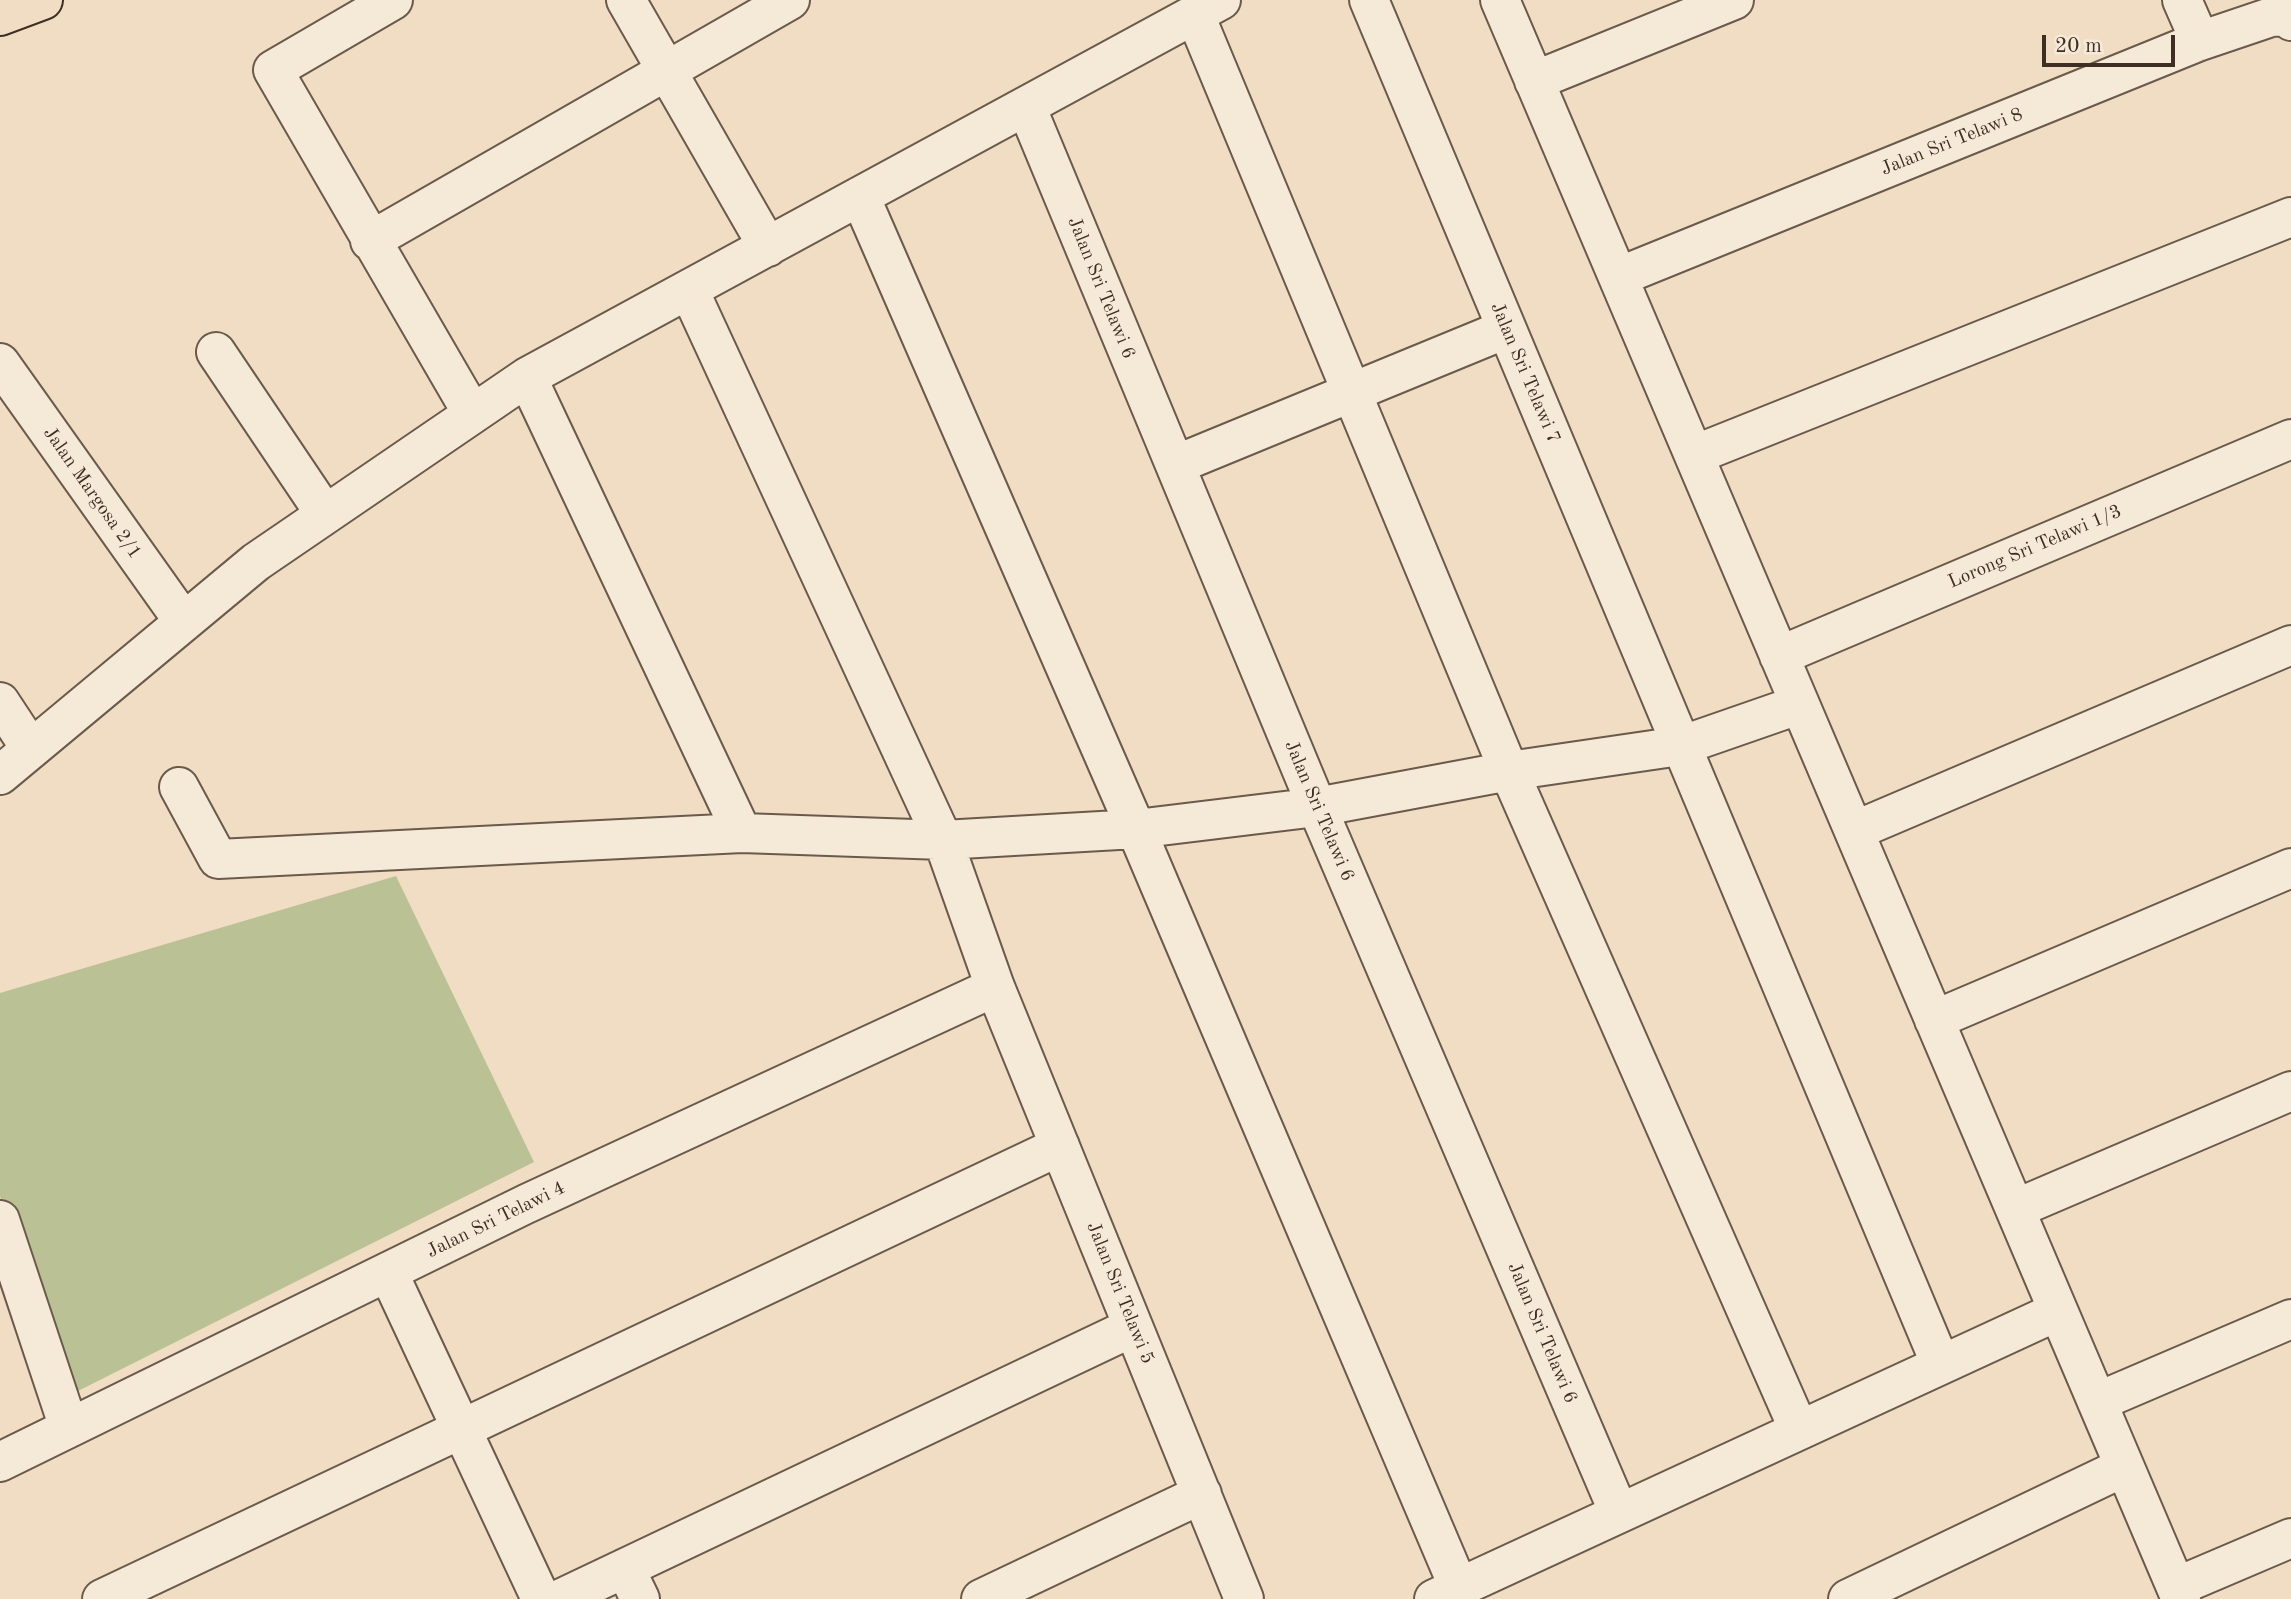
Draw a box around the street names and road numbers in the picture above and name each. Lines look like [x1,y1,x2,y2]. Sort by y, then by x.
street label: Jalan Sri Telawi 8 [1878,103,2026,181]
street label: Jalan Sri Telawi 6 [1062,214,1140,362]
street label: Jalan Sri Telawi 7 [1485,299,1565,447]
street label: Jalan Margosa 2/1 [38,423,146,563]
street label: Lorong Sri Telawi 1/3 [1945,500,2125,594]
street label: Jalan Sri Telawi 6 [1279,737,1359,885]
street label: Jalan Sri Telawi 4 [423,1177,569,1263]
street label: Jalan Sri Telawi 5 [1081,1219,1159,1367]
street label: Jalan Sri Telawi 6 [1502,1259,1582,1407]

